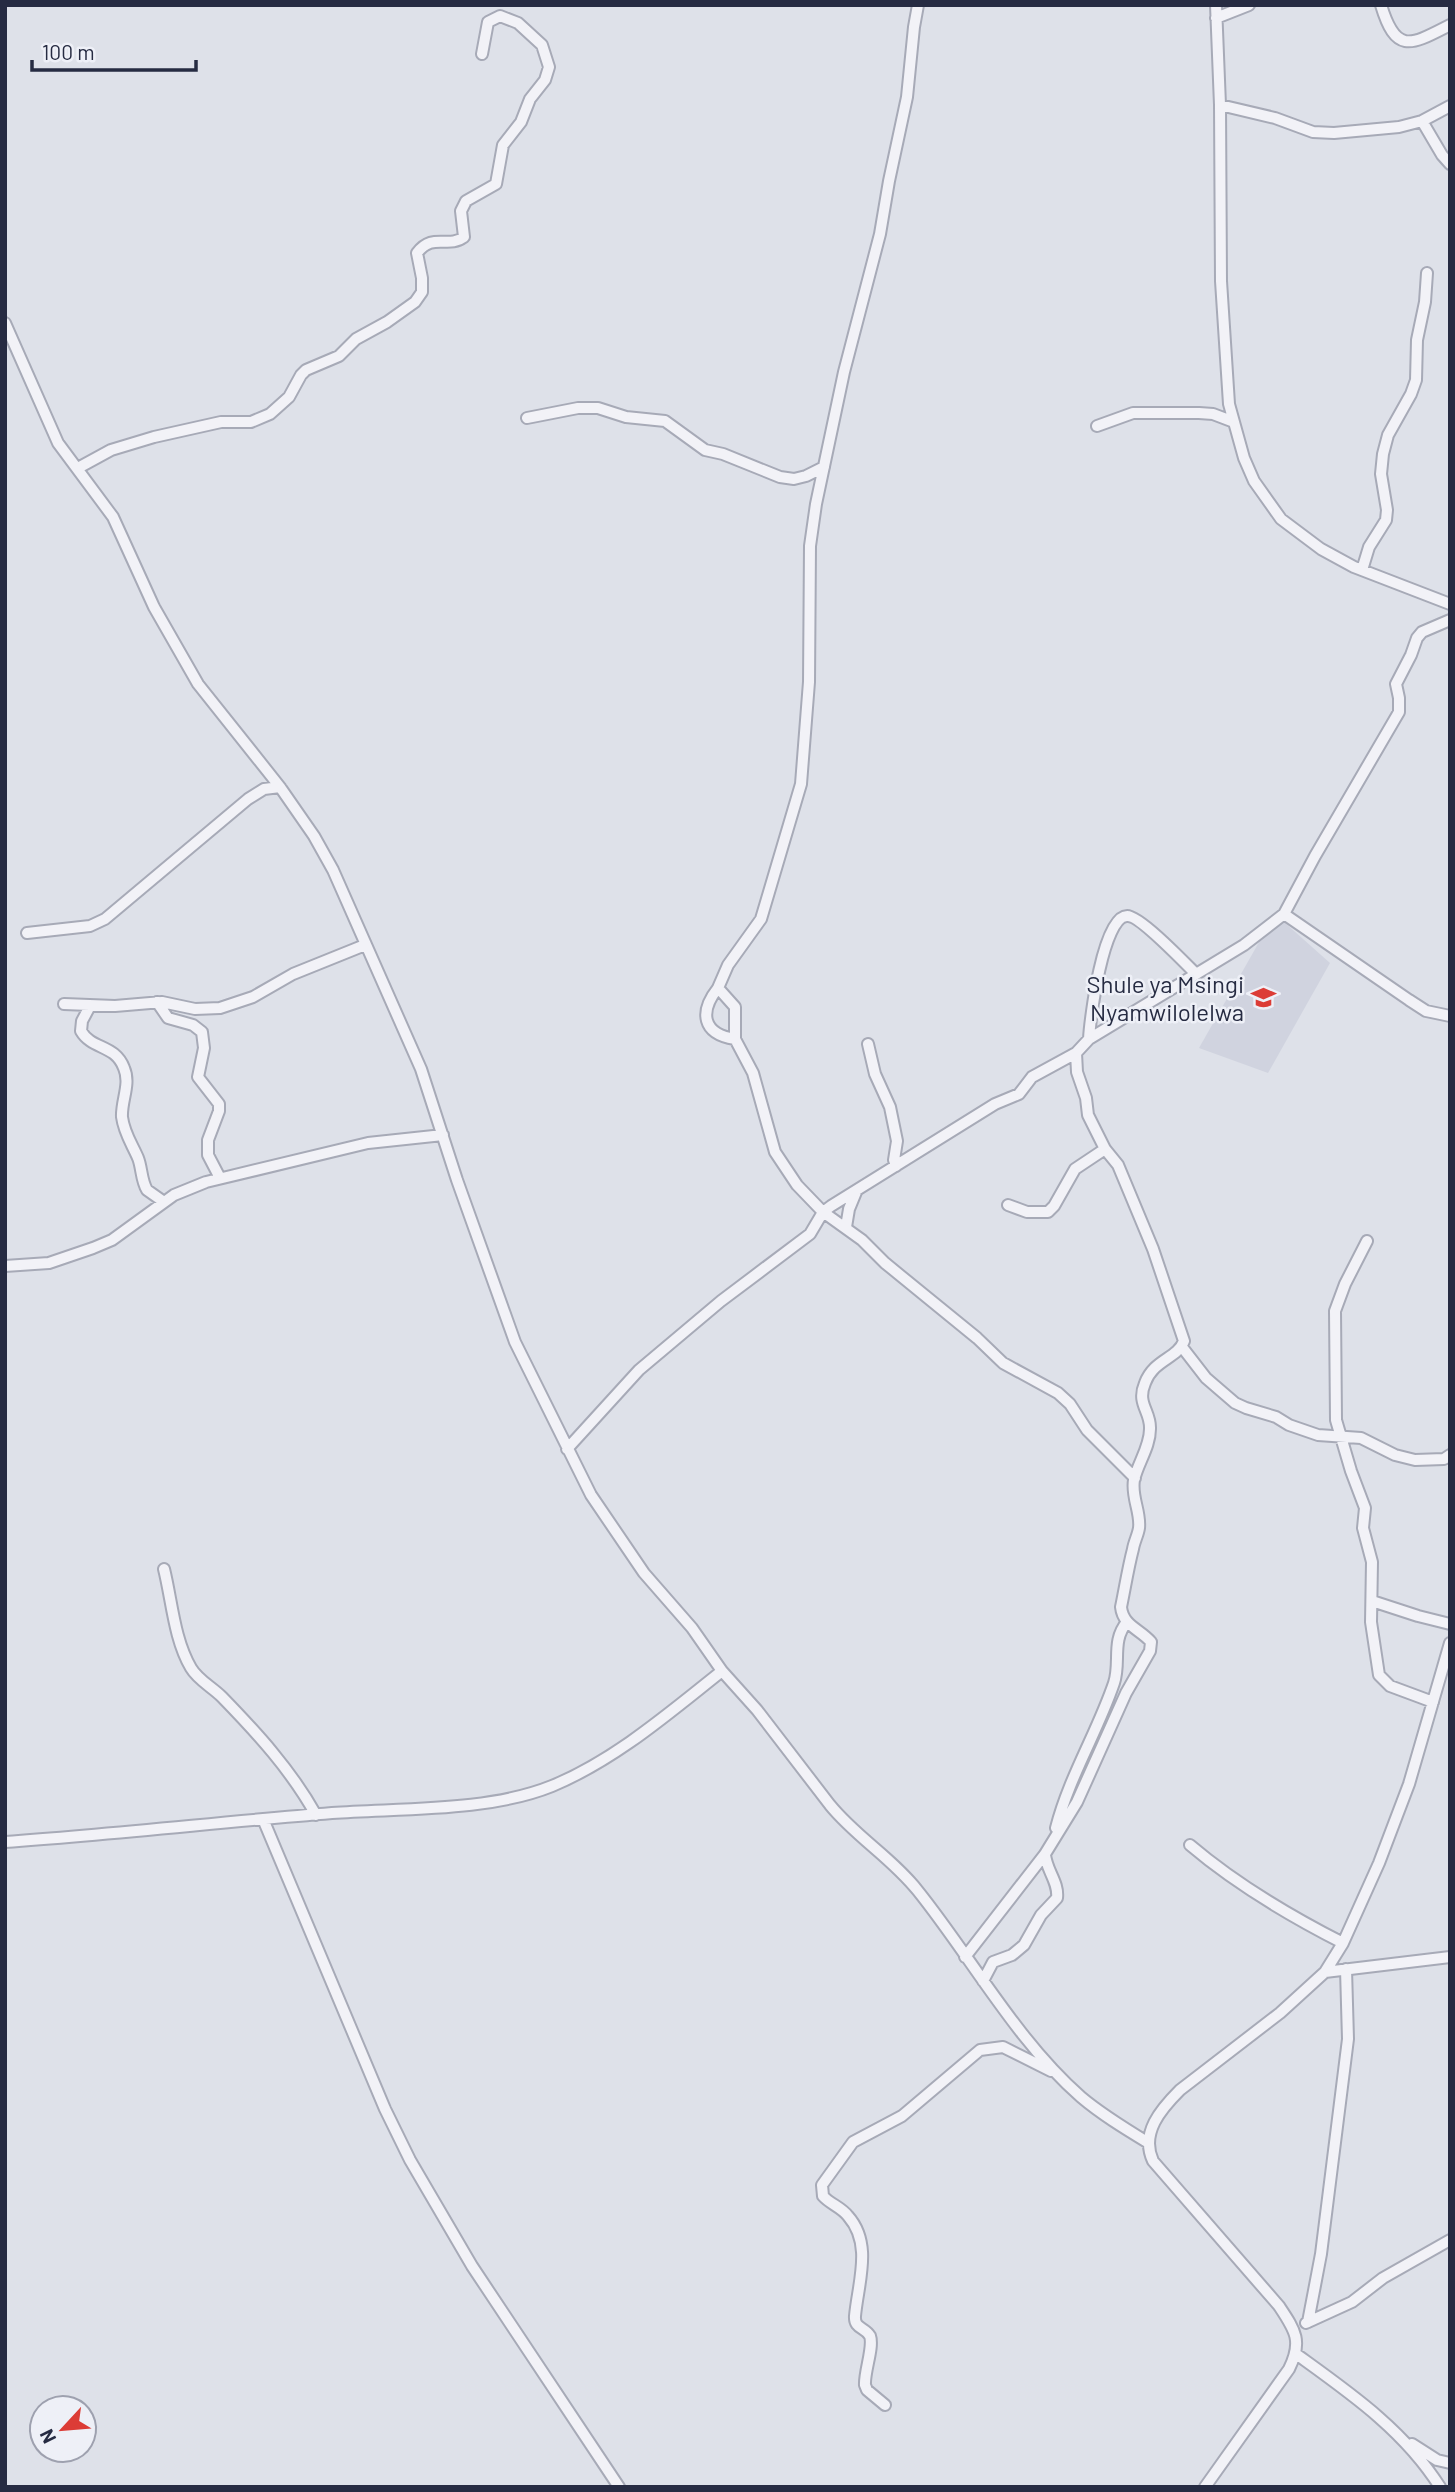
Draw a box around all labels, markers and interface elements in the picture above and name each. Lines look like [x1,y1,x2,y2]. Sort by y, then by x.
scale bar [32,28,196,72]
text: 100 m [42,39,95,64]
place label: Shule ya Msingi Nyamwilolelwa [1086,969,1244,1026]
school or university icon: Shule ya Msingi Nyamwilolelwa [1250,983,1278,1011]
north arrow [28,2394,98,2464]
text: N [34,2426,60,2447]

